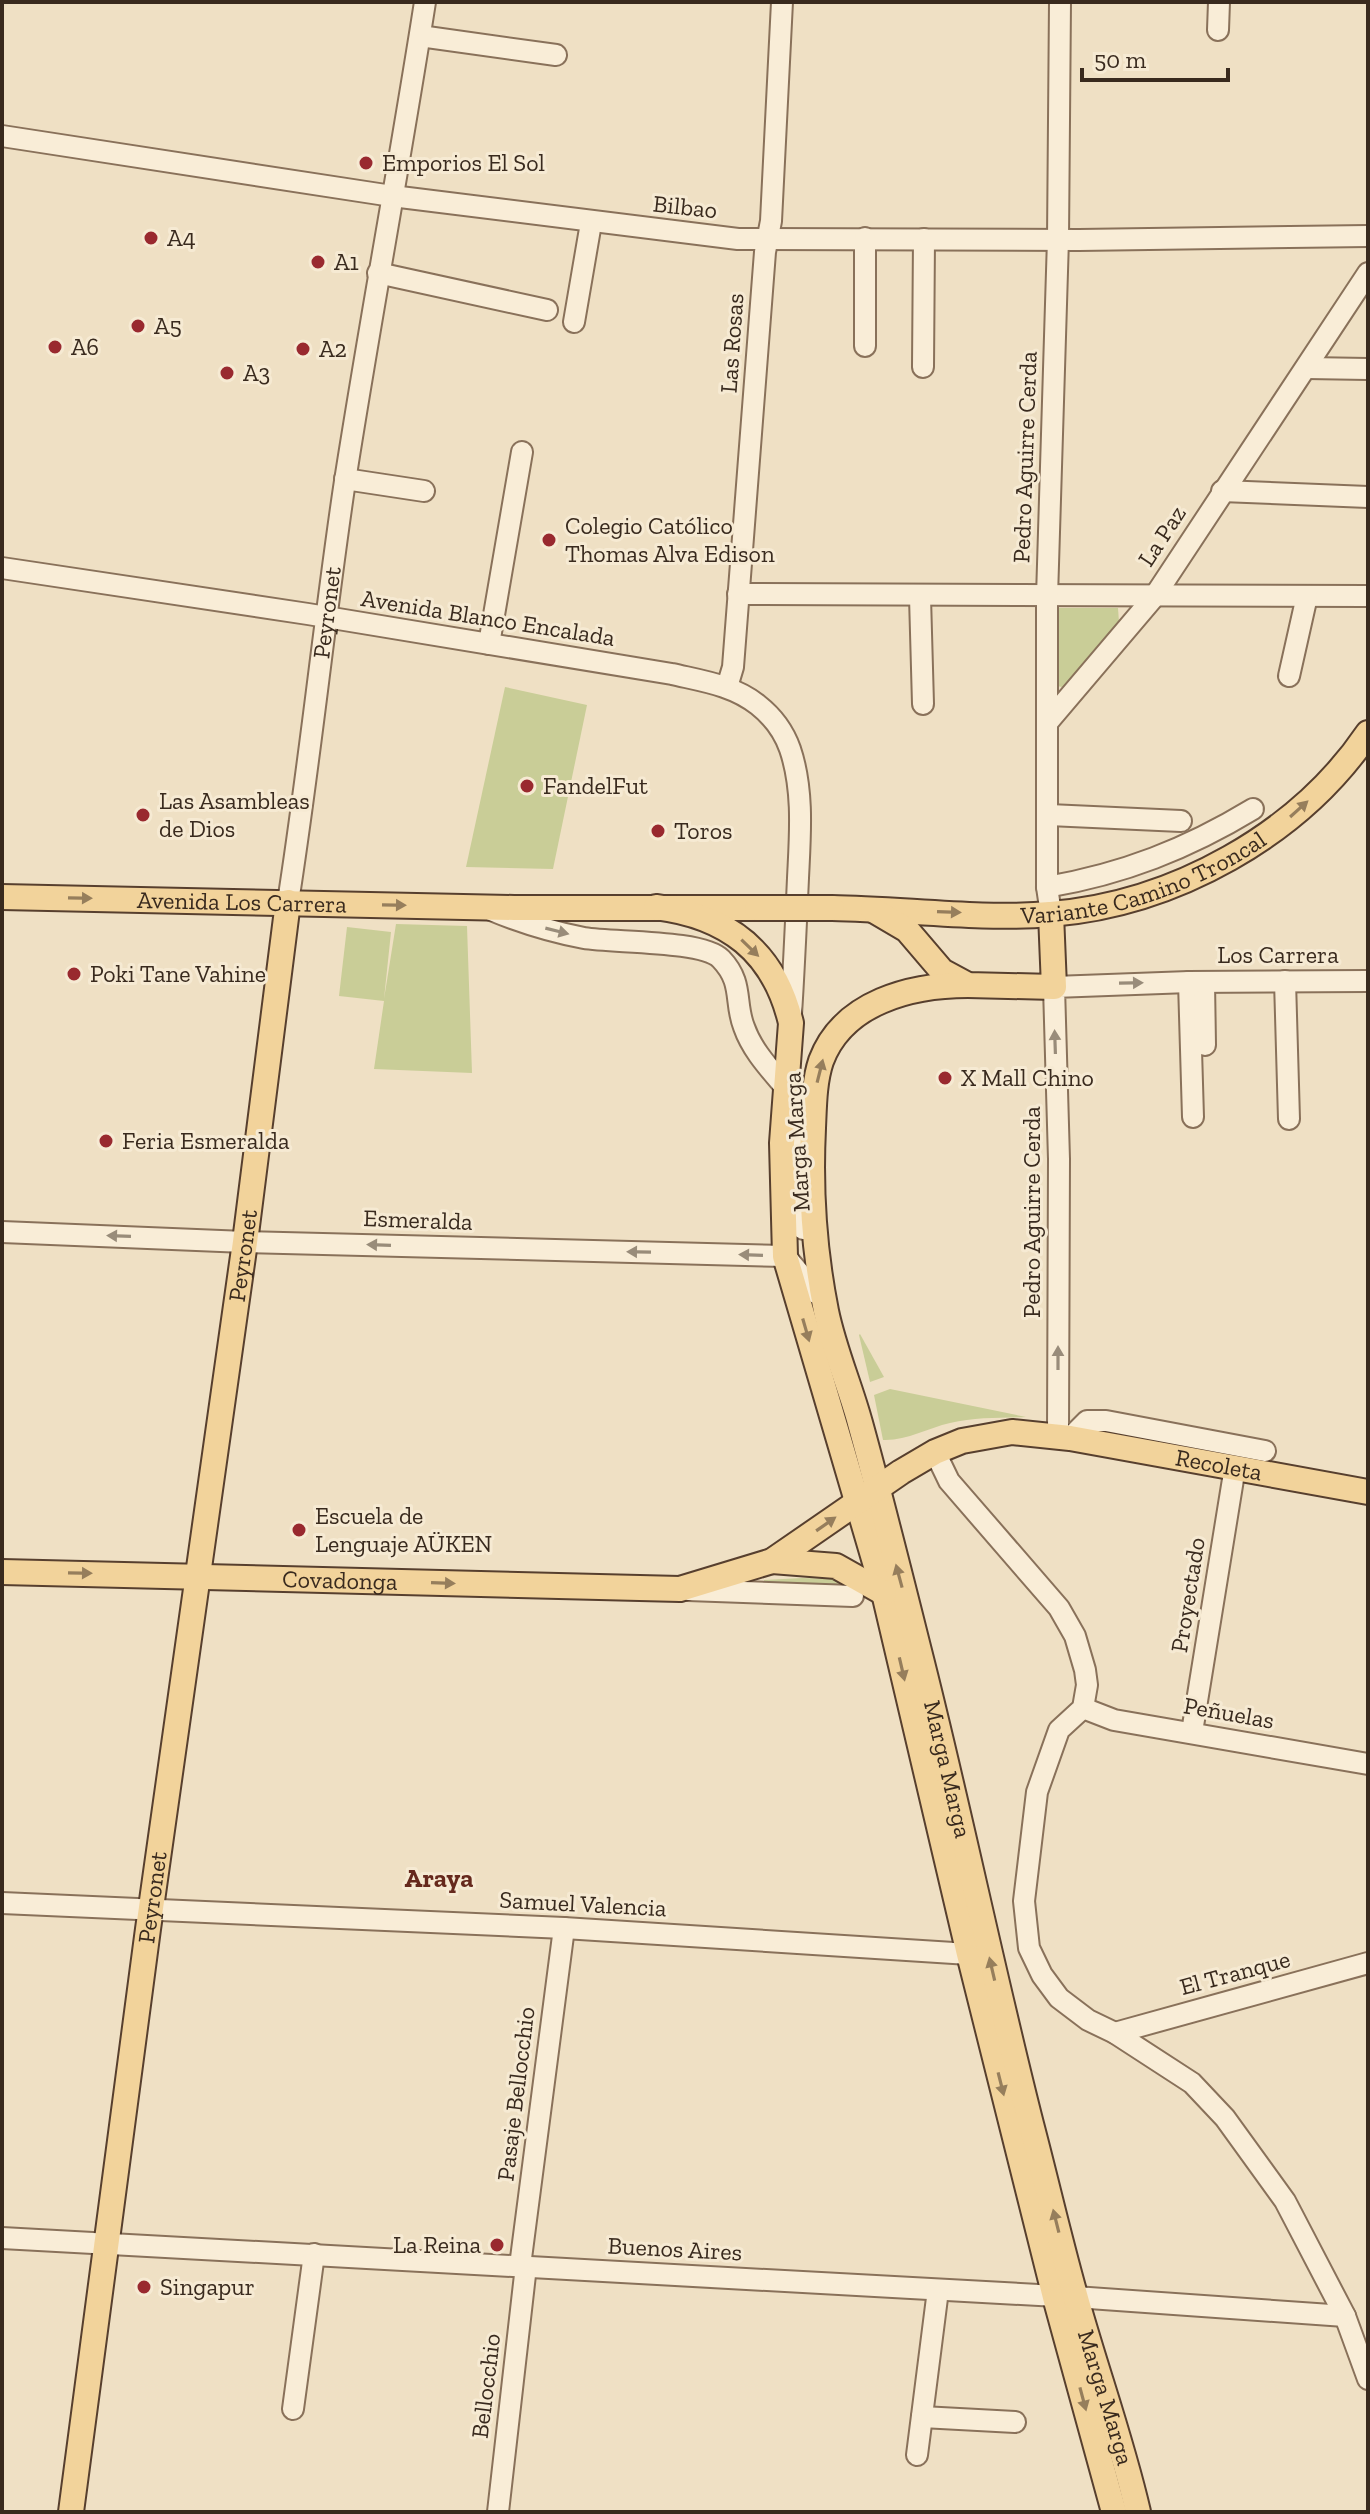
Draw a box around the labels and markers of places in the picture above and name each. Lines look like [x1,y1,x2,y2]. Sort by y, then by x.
place label: Emporios El Sol [382,148,545,177]
marker: Emporios El Sol [357,154,375,172]
place label: A4 [167,223,196,252]
marker: A4 [142,229,160,247]
place label: A1 [334,247,359,276]
marker: A1 [309,253,327,271]
place label: A5 [154,311,182,340]
marker: A5 [129,317,147,335]
place label: A6 [71,332,99,361]
place label: A2 [319,334,347,363]
marker: A6 [46,338,64,356]
marker: A2 [294,340,312,358]
place label: A3 [243,358,270,387]
marker: A3 [218,364,236,382]
place label: Colegio Católico Thomas Alva Edison [565,511,775,568]
marker: Colegio Católico Thomas Alva Edison [540,531,558,549]
place label: FandelFut [543,771,648,800]
marker: FandelFut [518,777,536,795]
place label: Las Asambleas de Dios [159,786,310,843]
marker: Las Asambleas de Dios [134,806,152,824]
place label: Toros [674,816,733,845]
marker: Toros [649,822,667,840]
place label: Poki Tane Vahine [90,959,266,988]
marker: Poki Tane Vahine [65,965,83,983]
place label: X Mall Chino [961,1063,1094,1092]
marker: X Mall Chino [936,1069,954,1087]
place label: Feria Esmeralda [122,1126,290,1155]
marker: Feria Esmeralda [97,1132,115,1150]
place label: Escuela de Lenguaje AÜKEN [315,1501,492,1558]
marker: Escuela de Lenguaje AÜKEN [290,1521,308,1539]
place label: La Reina [393,2230,481,2259]
marker: La Reina [488,2236,506,2254]
place label: Singapur [160,2272,255,2301]
marker: Singapur [135,2278,153,2296]

